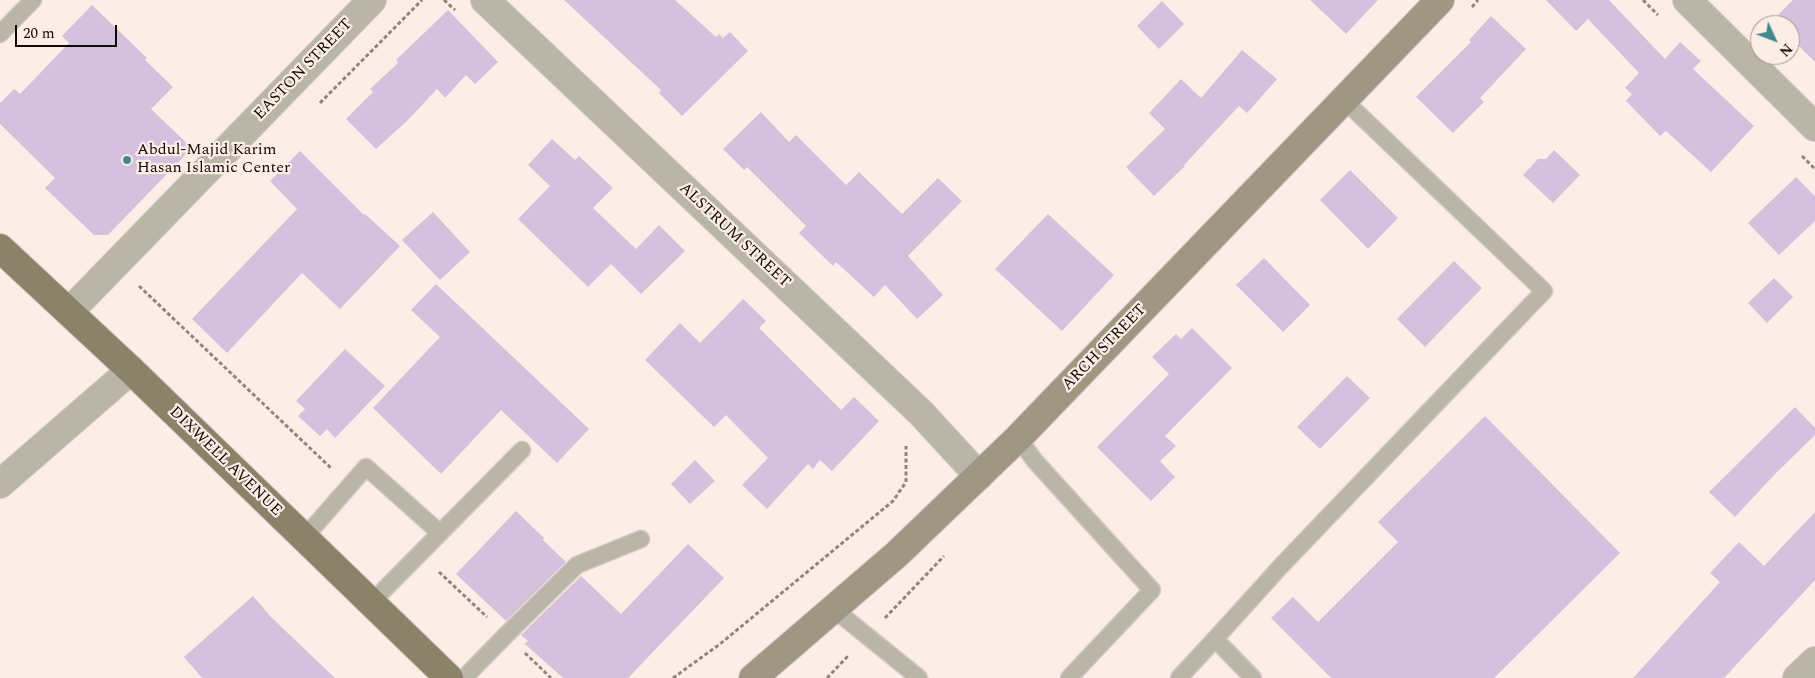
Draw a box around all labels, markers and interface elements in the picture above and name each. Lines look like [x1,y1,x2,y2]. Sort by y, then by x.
scale bar [18,15,120,47]
north arrow [1750,15,1800,65]
street label: EASTON STREET [251,16,357,124]
text: 20 m [23,22,55,45]
text: N [1774,39,1797,61]
place label: Abdul-Majid Karim Hasan Islamic Center [137,141,290,179]
marker: Abdul-Majid Karim Hasan Islamic Center [121,154,133,166]
street label: ALSTRUM STREET [674,179,794,293]
street label: ARCH STREET [1059,301,1151,395]
street label: DIXWELL AVENUE [165,403,285,521]

